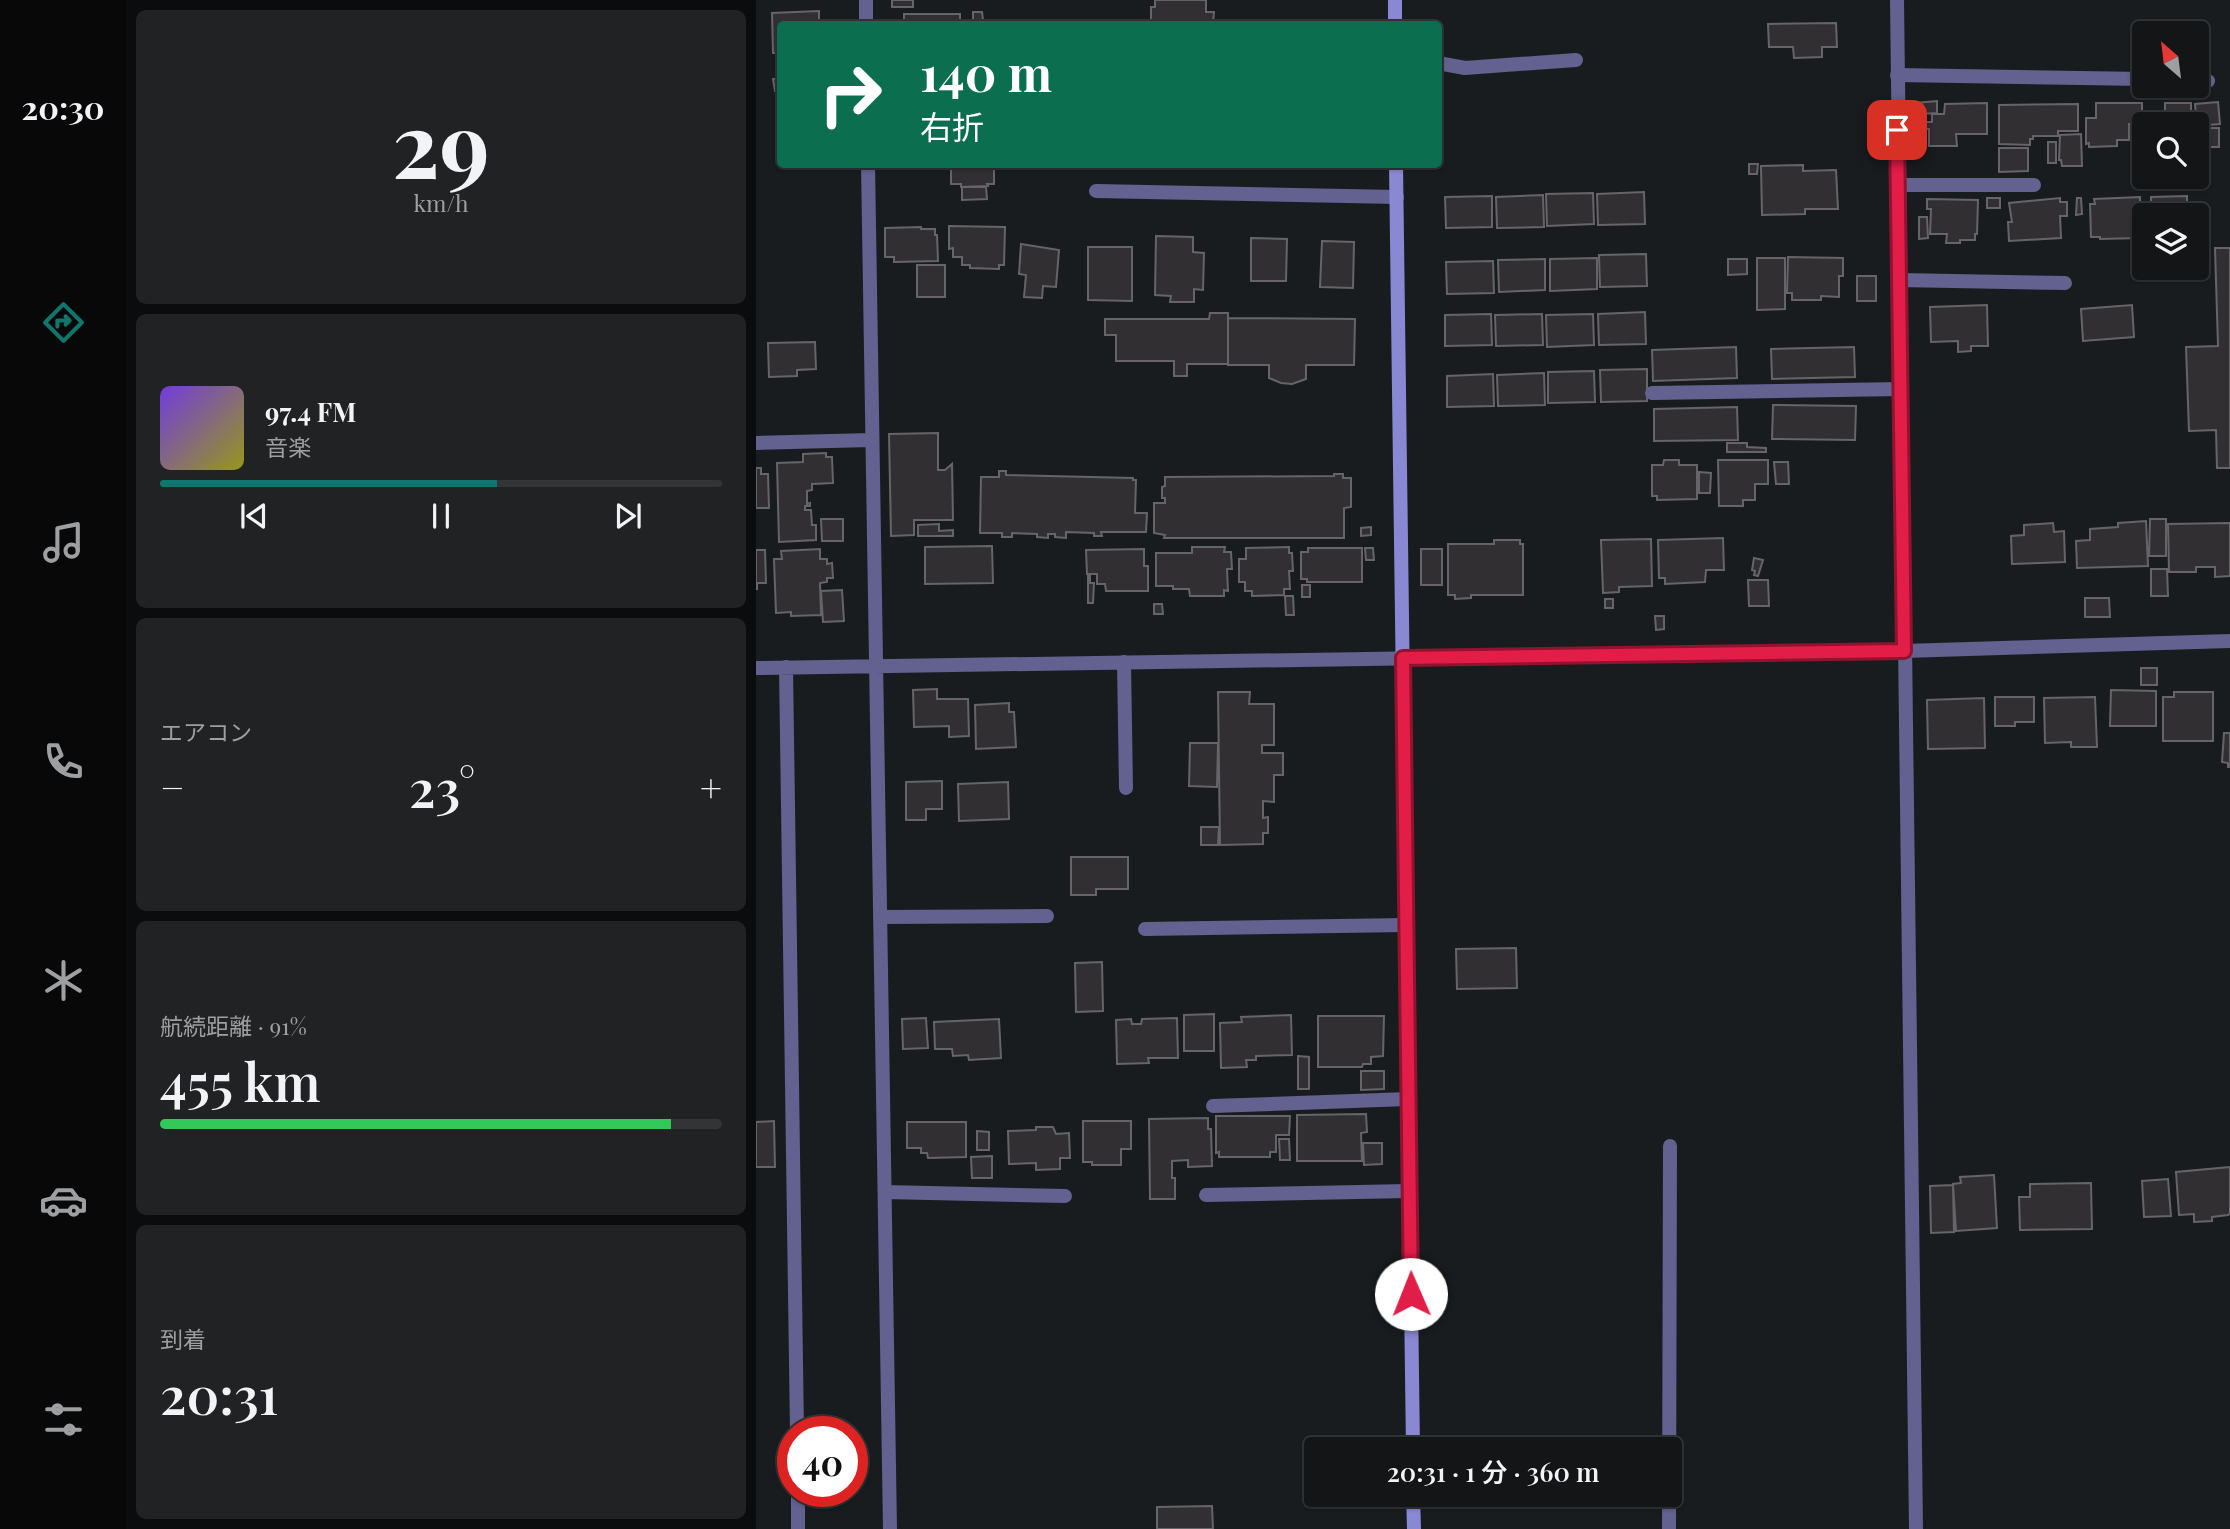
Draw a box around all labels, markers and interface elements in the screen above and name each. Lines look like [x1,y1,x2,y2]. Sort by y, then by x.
north arrow [2132,21,2208,98]
map controls [2132,21,2209,280]
text: 140 m [920,39,1052,104]
icon: right [805,49,896,140]
text: 29 [392,81,490,202]
text: 20:30 [22,85,104,128]
pin [1867,100,1927,160]
text: 右折 [920,104,984,147]
icon: arrive [1878,111,1916,149]
button: search [2132,112,2209,189]
text: km/h [413,187,469,218]
button: layers [2132,203,2209,280]
icon: directions [39,298,88,347]
text: 97.4 FM [265,394,356,429]
text: 音楽 [265,431,311,462]
icon: previous [235,497,273,535]
icon: pause [422,497,460,535]
icon: next [609,497,647,535]
icon: music [39,518,88,567]
text: エアコン [160,716,252,747]
icon: phone [39,737,88,786]
text: 23° [409,752,475,821]
text: − [160,761,185,812]
text: + [700,761,722,812]
icon: climate [39,956,88,1005]
text: 航続距離 · 91% [160,1010,307,1041]
text: 455 km [160,1046,320,1115]
icon: car [39,1176,88,1225]
position arrow [1374,1257,1448,1331]
text: 到着 [160,1323,206,1354]
text: 20:31 [160,1359,278,1428]
icon: filters [39,1395,88,1444]
speed limit sign: 40 [777,1416,868,1507]
text: 20:31 · 1 分 · 360 m [1387,1454,1599,1489]

